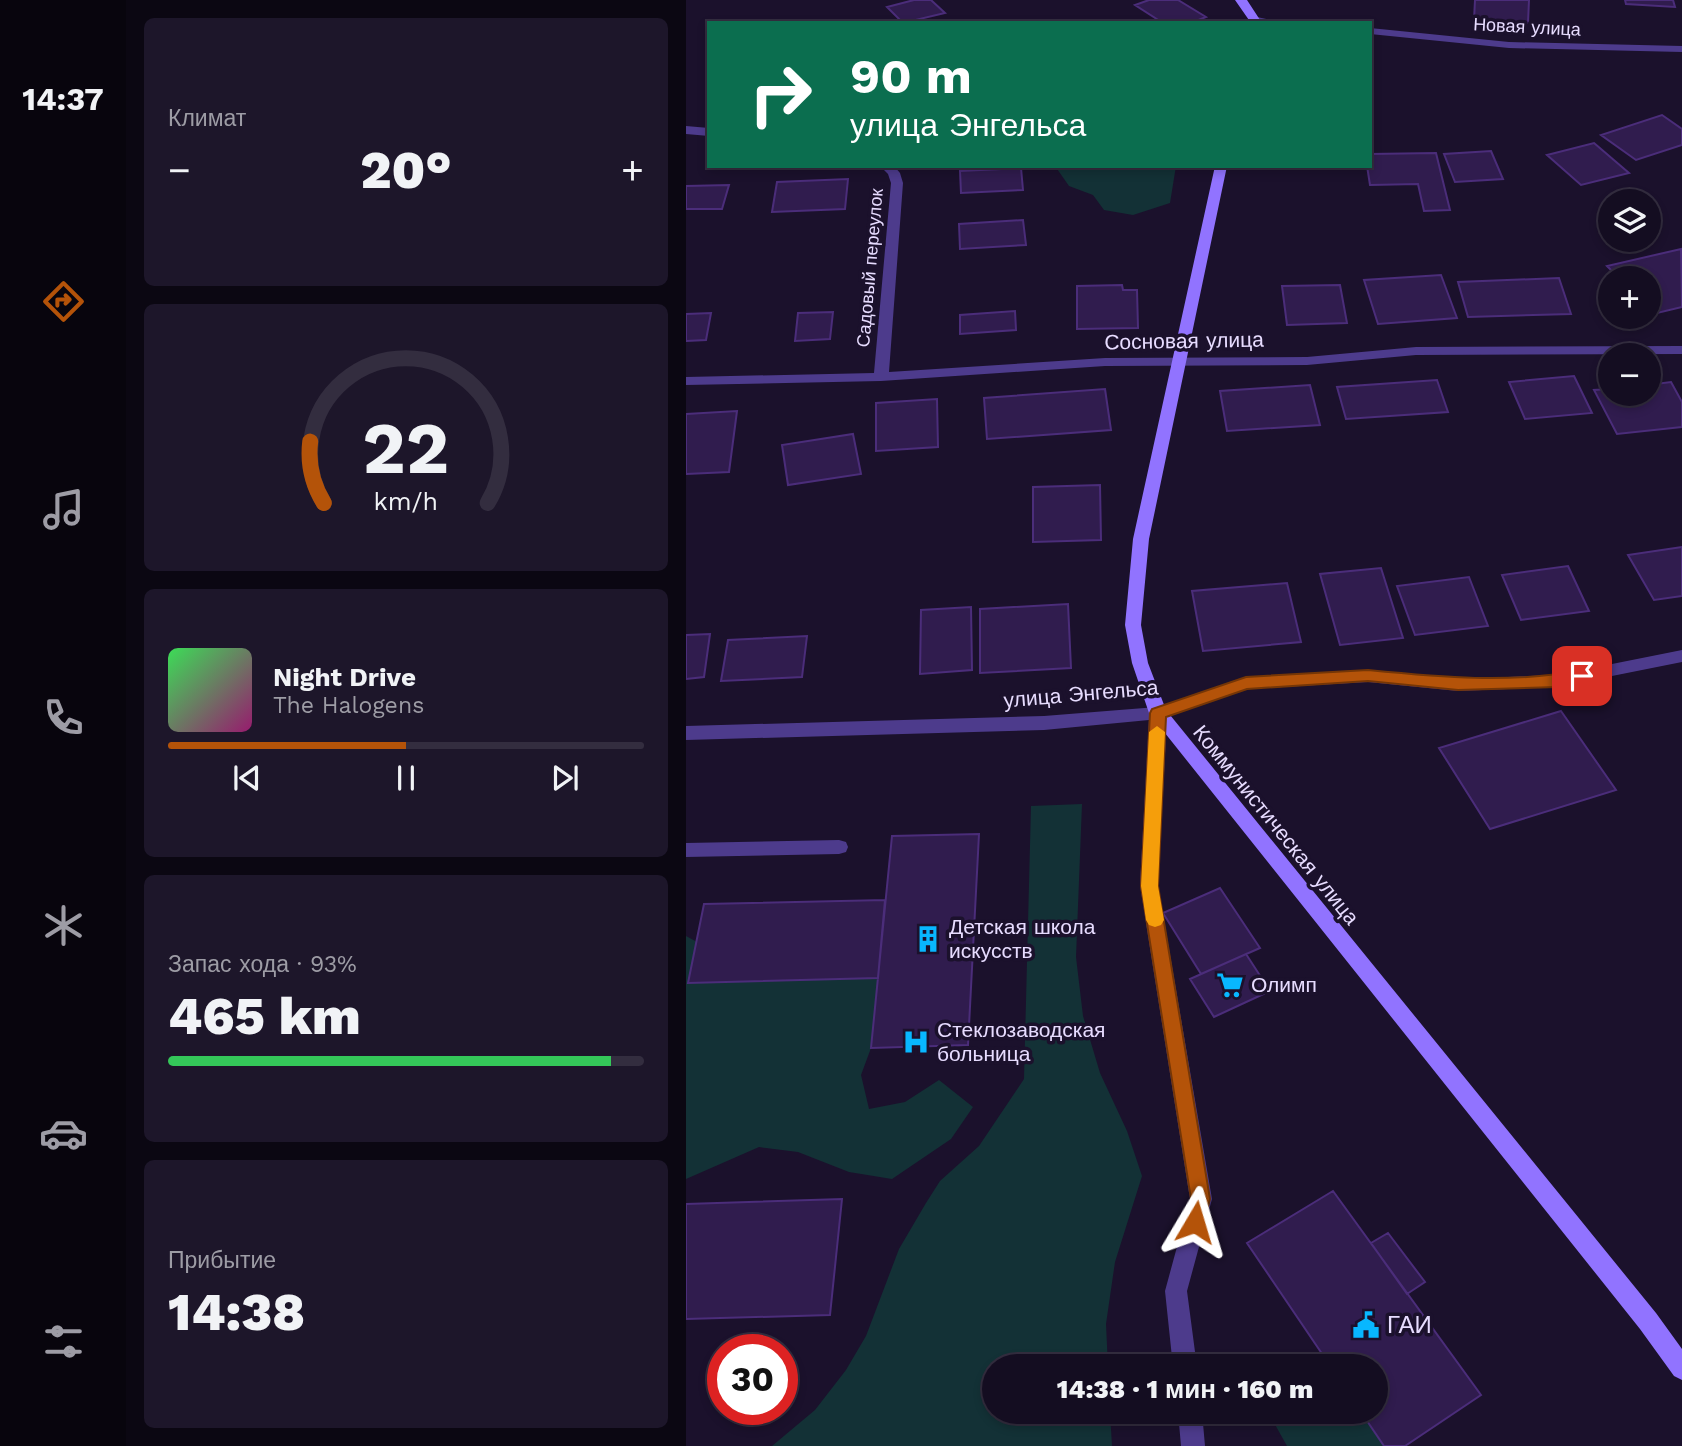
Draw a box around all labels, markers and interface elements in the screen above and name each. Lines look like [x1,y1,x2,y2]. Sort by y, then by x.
street label: Новая улица [1473,13,1582,40]
text: 90 m [850,47,972,105]
icon: right [735,49,826,140]
text: 14:37 [22,80,104,118]
text: Климат [168,105,246,132]
text: улица Энгельса [850,106,1086,144]
text: 20° [360,140,452,201]
text: − [168,148,191,192]
text: + [621,148,644,192]
street label: Садовый переулок [852,188,887,348]
map controls [1598,189,1661,406]
button: layers [1598,189,1661,252]
button: + [1598,266,1661,329]
icon: directions [39,277,88,326]
street label: Сосновая улица [1104,327,1264,354]
button: − [1598,343,1661,406]
text: 22 [363,406,449,492]
icon: music [39,485,88,534]
text: km/h [374,487,438,516]
pin [1552,646,1612,706]
icon: arrive [1563,657,1601,695]
text: Night Drive [273,662,416,692]
street label: улица Энгельса [1003,674,1160,713]
text: The Halogens [273,692,424,719]
icon: phone [39,693,88,742]
street label: Коммунистическая улица [1188,720,1365,930]
icon: previous [228,759,266,797]
icon: pause [387,759,425,797]
icon: next [546,759,584,797]
icon: climate [39,901,88,950]
place label: Детская школа искусств [949,914,1096,963]
building icon: Детская школа искусств [913,924,943,954]
text: Запас хода · 93% [168,951,357,978]
supermarket icon: Олимп [1215,970,1245,1000]
place label: Олимп [1251,972,1317,997]
text: 465 km [168,986,361,1047]
place label: Стеклозаводская больница [937,1017,1105,1066]
hospital icon: Стеклозаводская больница [901,1027,931,1057]
icon: car [39,1109,88,1158]
position arrow [1158,1185,1232,1259]
text: Прибытие [168,1247,276,1274]
text: 14:38 [168,1282,305,1343]
public building icon: ГАИ [1351,1310,1381,1340]
place label: ГАИ [1387,1311,1432,1339]
icon: filters [39,1317,88,1366]
speed limit sign: 30 [707,1334,798,1425]
text: 14:38 · 1 мин · 160 m [1057,1374,1313,1404]

